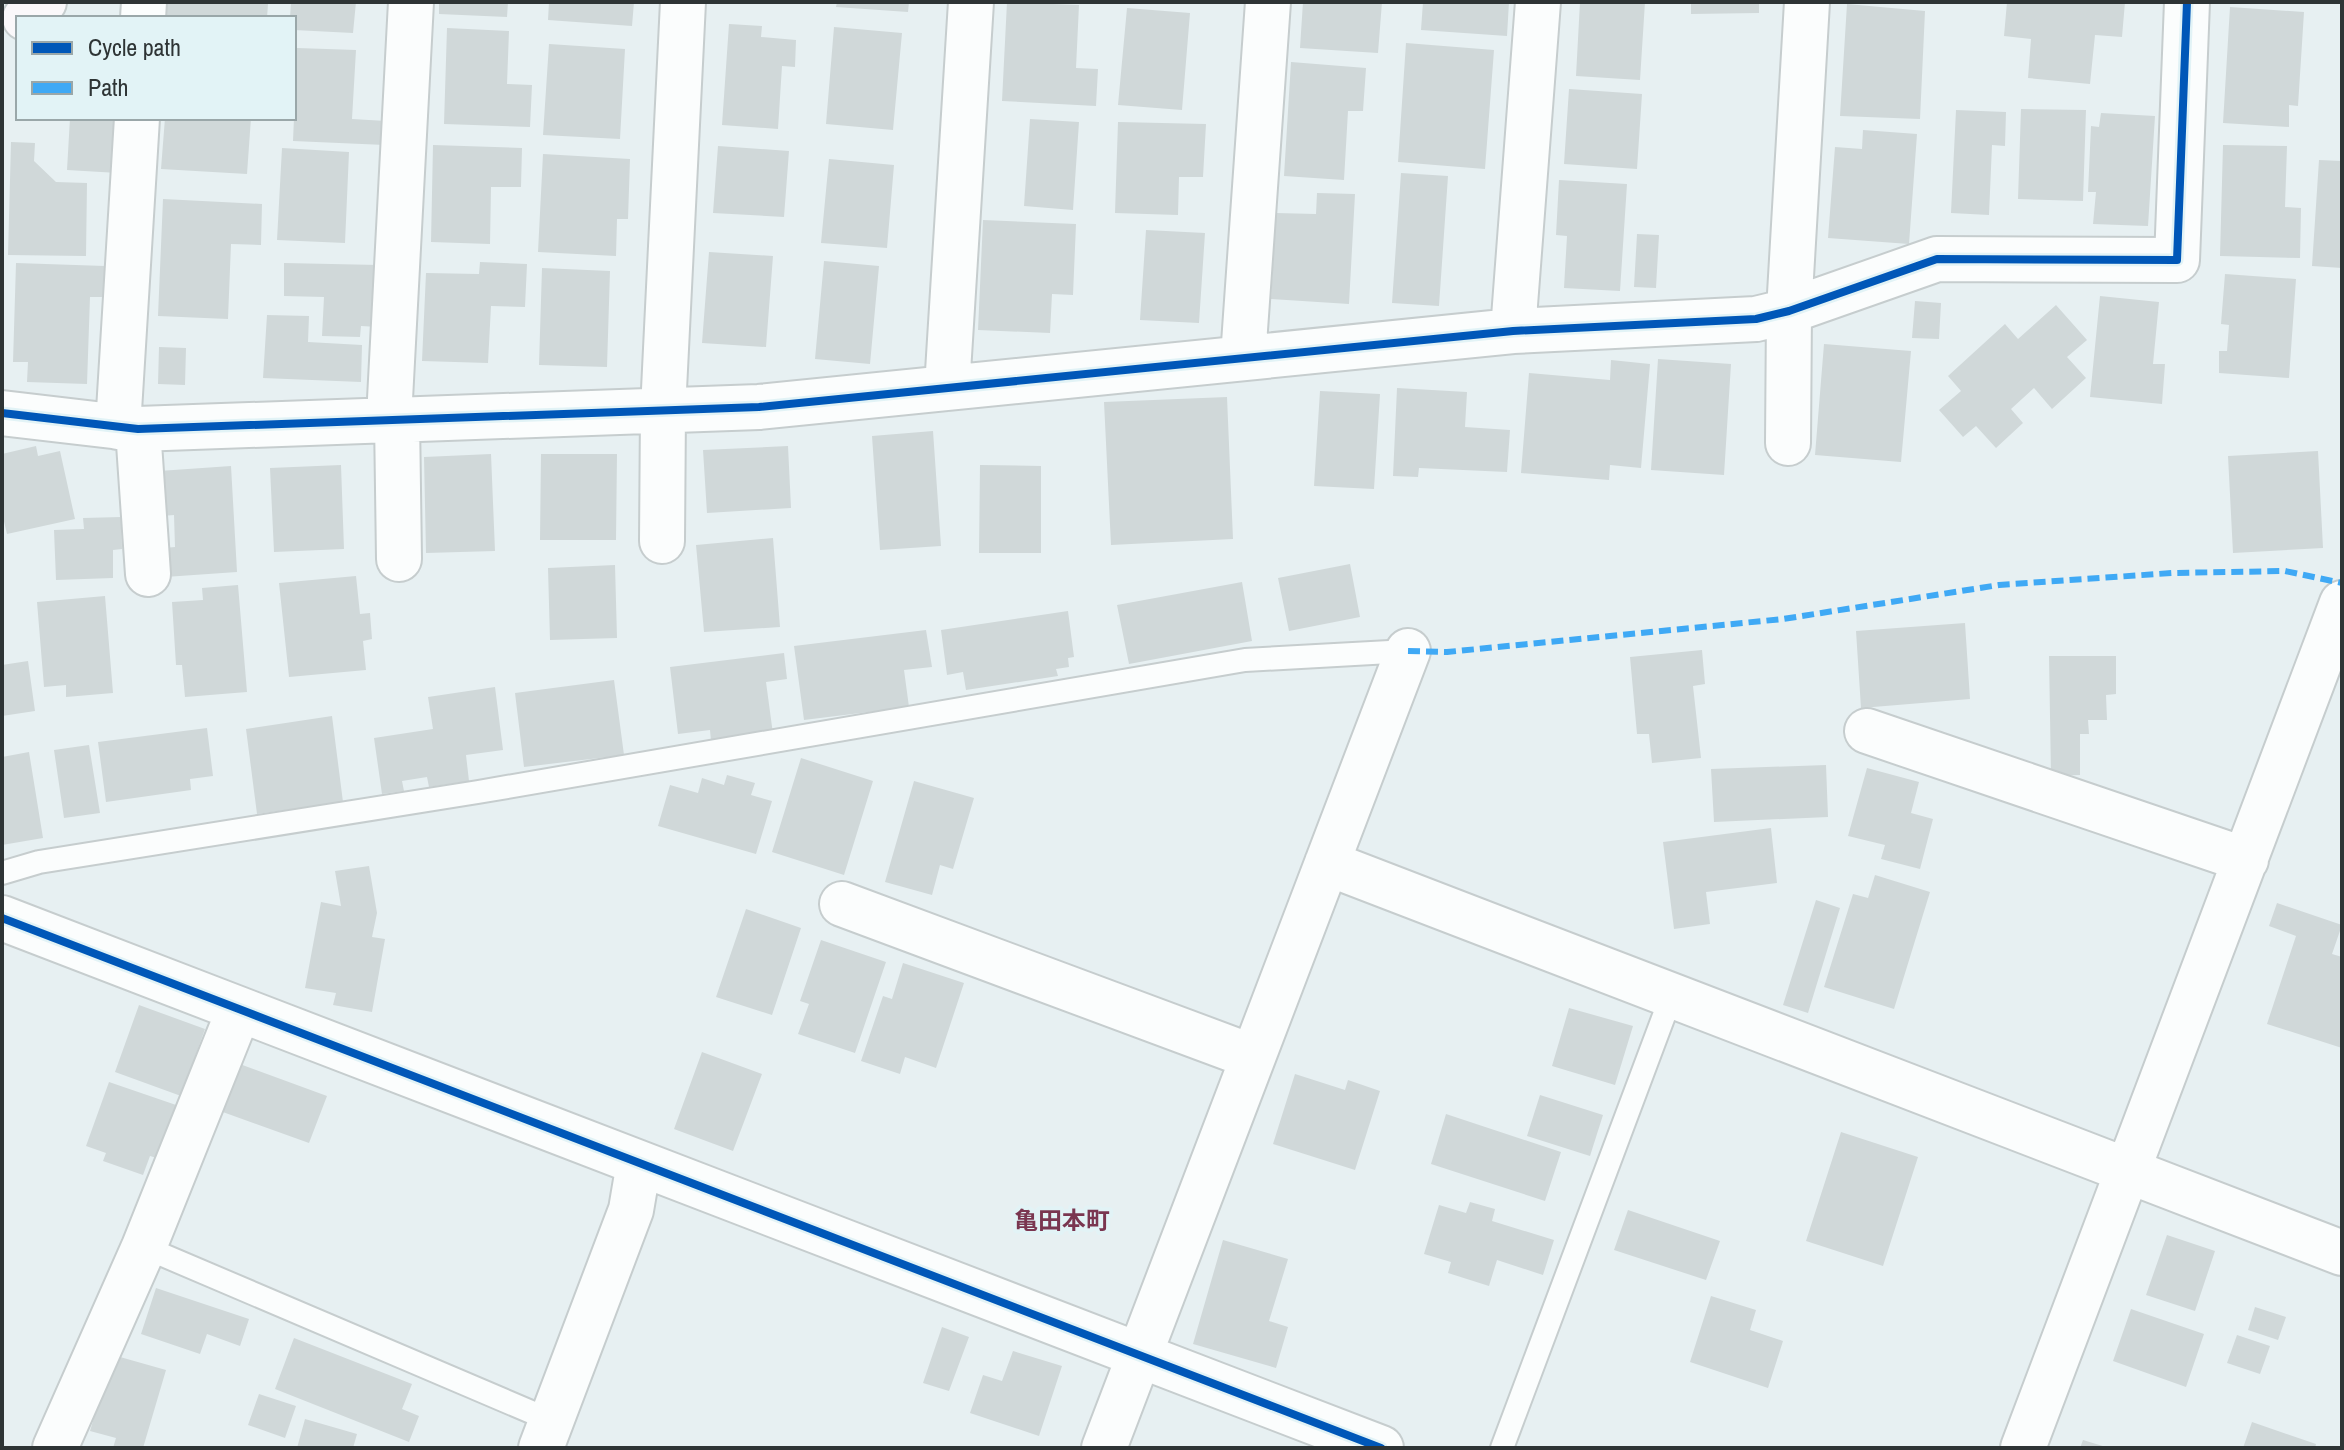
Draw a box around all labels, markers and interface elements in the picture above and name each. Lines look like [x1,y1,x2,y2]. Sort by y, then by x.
legend [16,16,296,120]
text: Cycle path [88,31,181,63]
text: Path [88,71,129,103]
district label: 亀田本町 [1014,1204,1110,1236]

